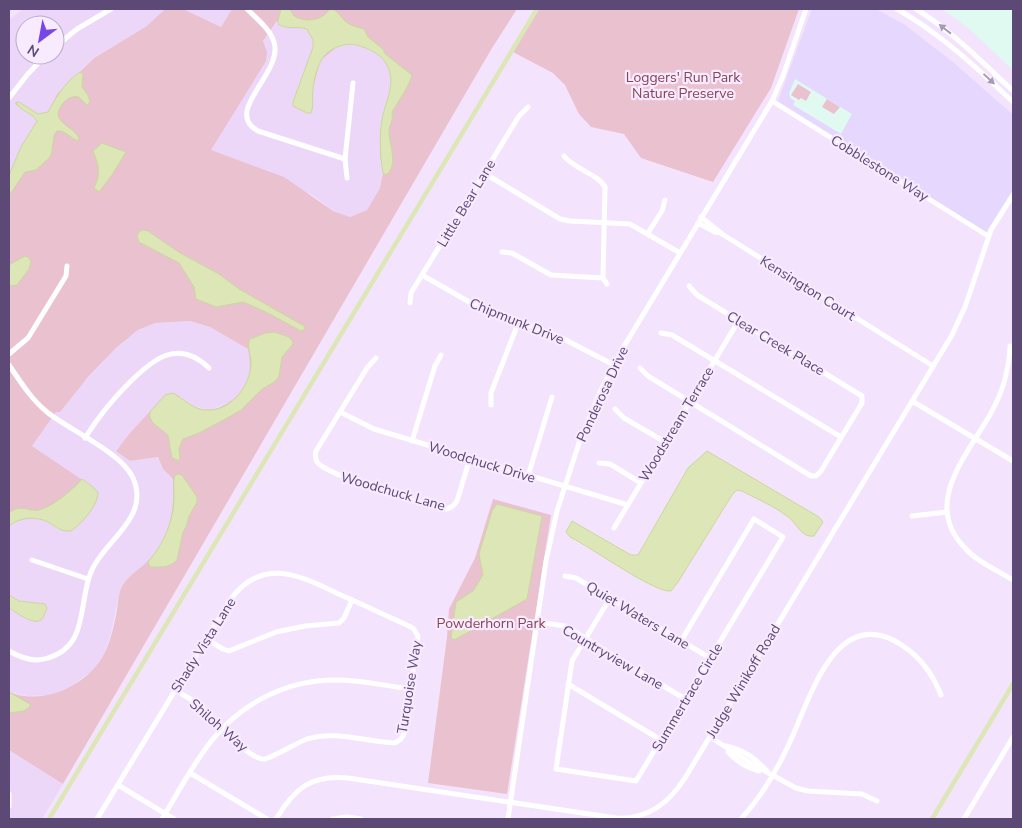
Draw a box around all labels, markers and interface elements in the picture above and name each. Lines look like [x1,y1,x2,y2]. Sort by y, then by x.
north arrow [15,15,65,65]
one-way arrow [938,24,952,34]
text: N [24,40,43,61]
park label: Loggers' Run Park Nature Preserve [626,68,741,103]
one-way arrow [982,74,995,85]
street label: Cobblestone Way [827,131,933,207]
street label: Little Bear Lane [433,156,500,251]
street label: Kensington Court [756,251,859,325]
street label: Chipmunk Drive [467,294,567,349]
street label: Clear Creek Place [723,307,828,380]
street label: Ponderosa Drive [572,343,633,445]
street label: Woodstream Terrace [634,363,718,485]
street label: Woodchuck Drive [426,437,538,488]
street label: Woodchuck Lane [338,467,447,516]
street label: Quiet Waters Lane [582,577,693,654]
street label: Shady Vista Lane [167,594,240,696]
park label: Powderhorn Park [437,614,546,633]
street label: Countryview Lane [559,621,667,694]
street label: Judge Winikoff Road [701,621,785,743]
street label: Turquoise Way [393,638,426,735]
street label: Summertrace Circle [647,639,727,755]
street label: Shiloh Way [185,694,253,757]

